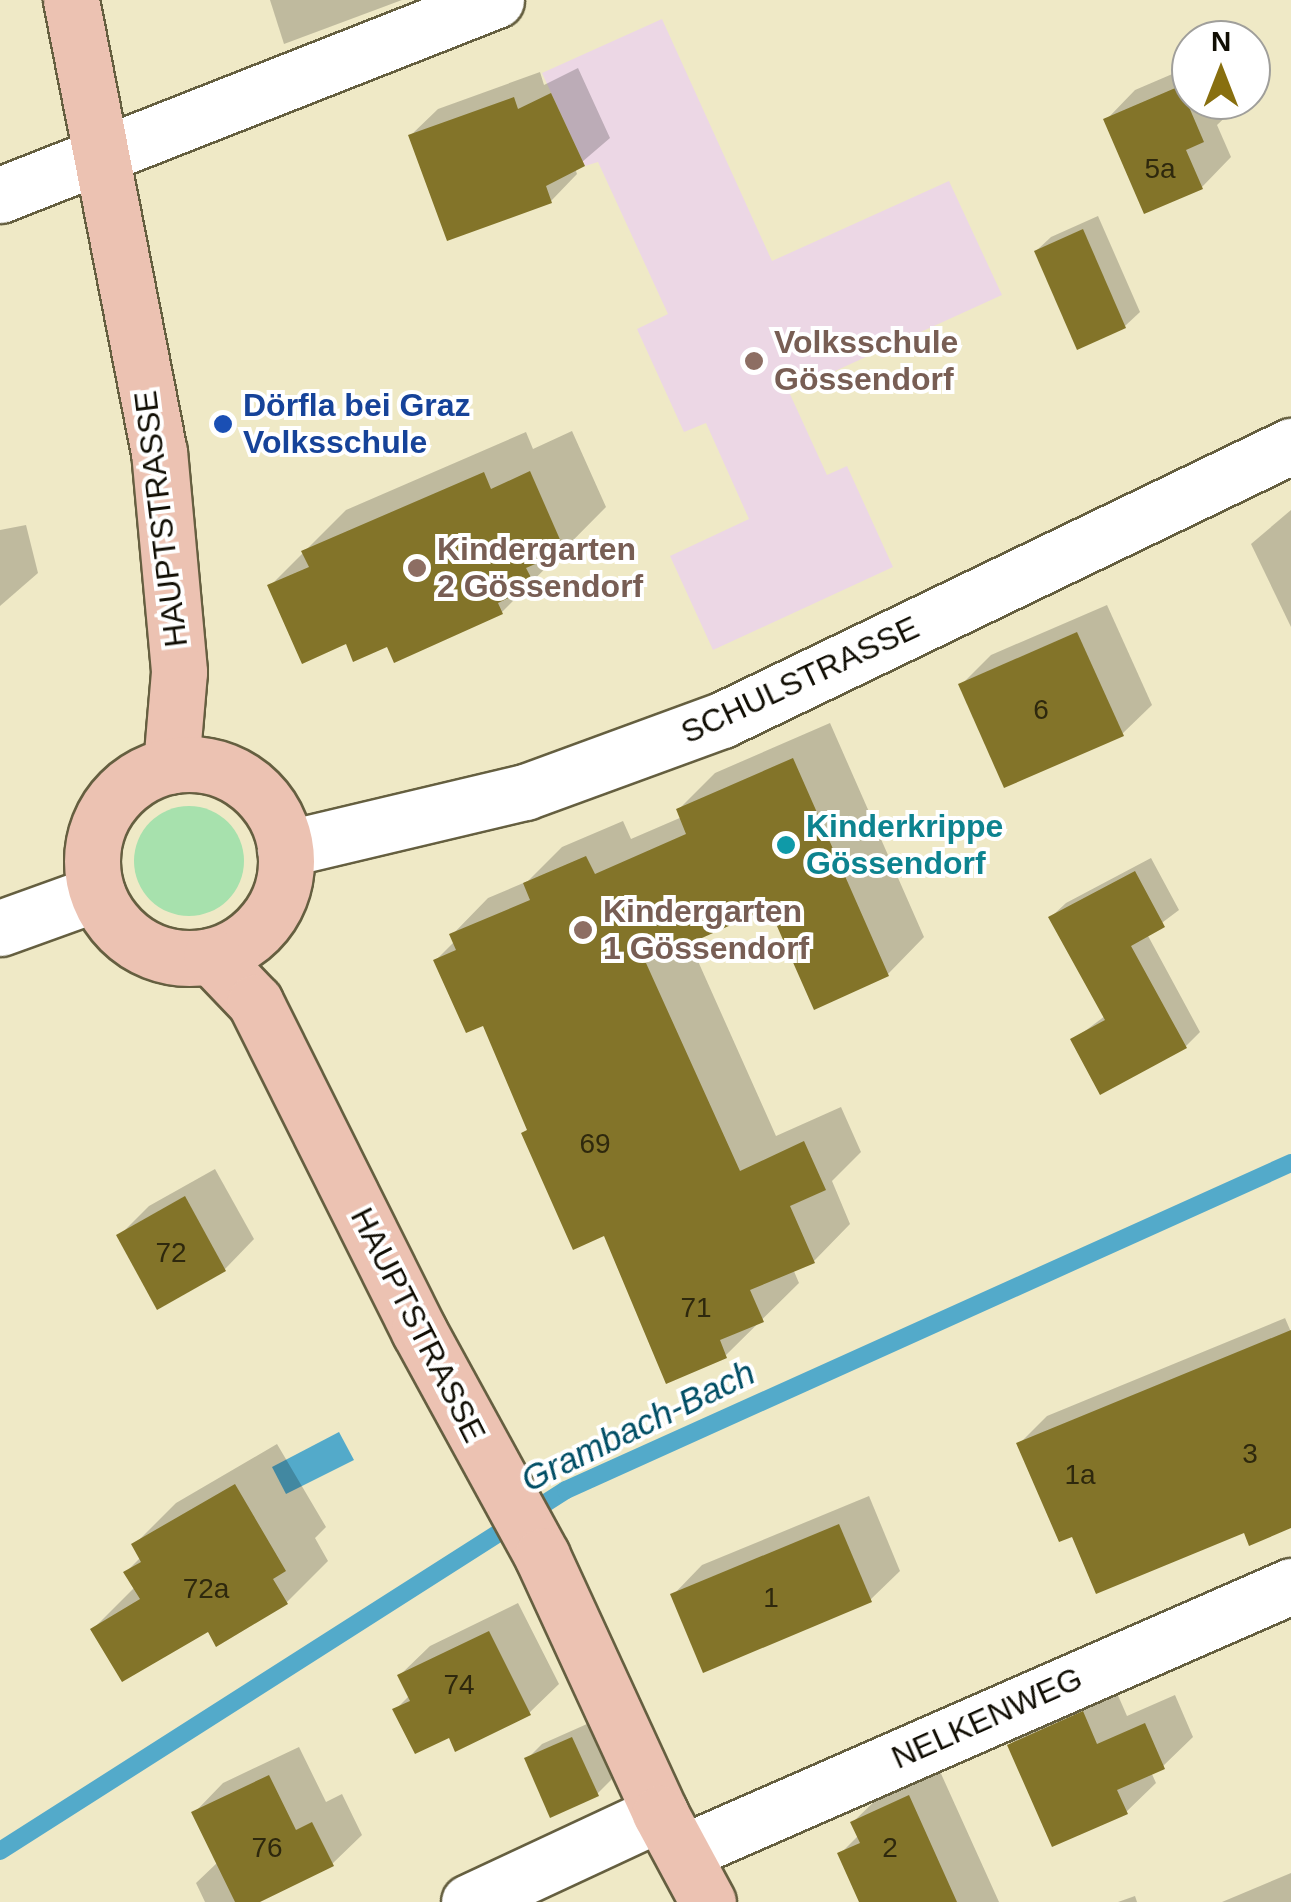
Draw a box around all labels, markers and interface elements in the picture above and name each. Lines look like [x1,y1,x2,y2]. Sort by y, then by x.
north arrow [1171,20,1271,120]
text: N [1211,26,1231,57]
house number: 5a [1144,152,1176,186]
place label: Volksschule Gössendorf [774,324,958,399]
marker: Volksschule Gössendorf [743,350,765,372]
place label: Dörfla bei Graz Volksschule [243,387,471,462]
street label: HAUPTSTRASSE [126,389,196,649]
marker: Dörfla bei Graz Volksschule [212,413,234,435]
place label: Kindergarten 2 Gössendorf [437,531,643,606]
marker: Kindergarten 2 Gössendorf [406,557,428,579]
street label: SCHULSTRASSE [675,608,925,752]
house number: 6 [1033,693,1049,727]
place label: Kinderkrippe Gössendorf [806,808,1003,883]
marker: Kinderkrippe Gössendorf [775,834,797,856]
place label: Kindergarten 1 Gössendorf [603,893,809,968]
marker: Kindergarten 1 Gössendorf [572,919,594,941]
house number: 69 [579,1127,611,1161]
street label: HAUPTSTRASSE [342,1201,494,1449]
house number: 72 [155,1236,187,1270]
house number: 71 [680,1291,712,1325]
water label: Grambach-Bach [514,1351,762,1501]
house number: 3 [1242,1437,1258,1471]
house number: 1a [1064,1458,1096,1492]
house number: 72a [183,1572,229,1606]
house number: 1 [763,1581,779,1615]
street label: NELKENWEG [886,1659,1088,1777]
house number: 74 [443,1668,475,1702]
house number: 76 [251,1831,283,1865]
house number: 2 [882,1831,898,1865]

